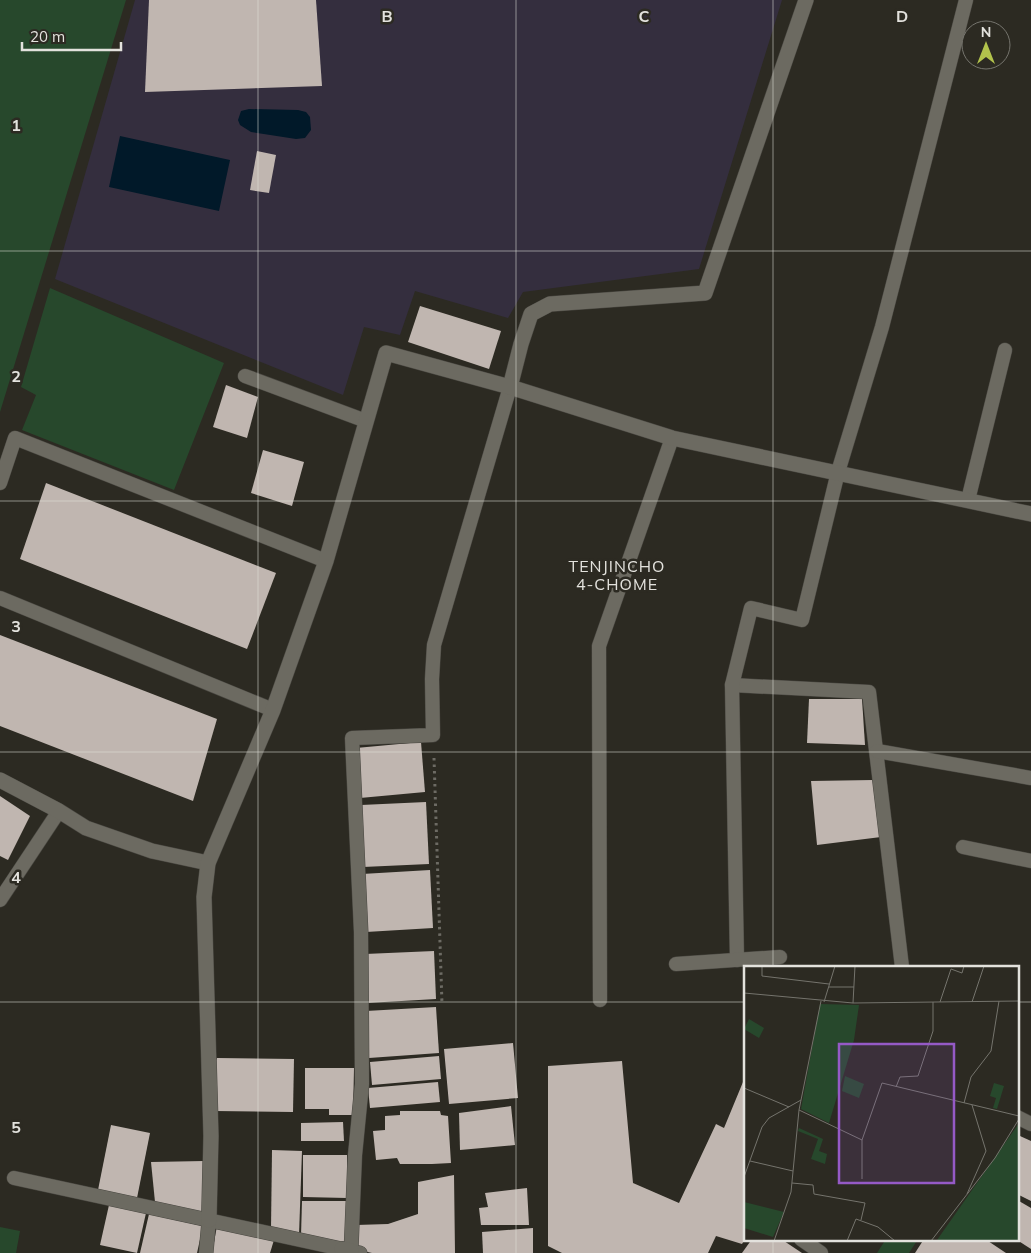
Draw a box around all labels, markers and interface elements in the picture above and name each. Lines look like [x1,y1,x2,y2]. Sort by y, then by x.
text: B [381,6,393,26]
text: C [639,6,650,26]
text: D [896,6,908,26]
scale bar [22,20,121,52]
north arrow [961,20,1011,70]
text: N [981,23,991,41]
text: 20 m [30,27,65,46]
text: 1 [11,115,21,135]
text: 2 [11,366,21,386]
district label: TENJINCHO 4-CHOME [569,556,665,594]
text: 3 [11,616,21,636]
text: 4 [11,867,21,887]
inset map [744,966,1018,1240]
text: 5 [11,1117,21,1137]

